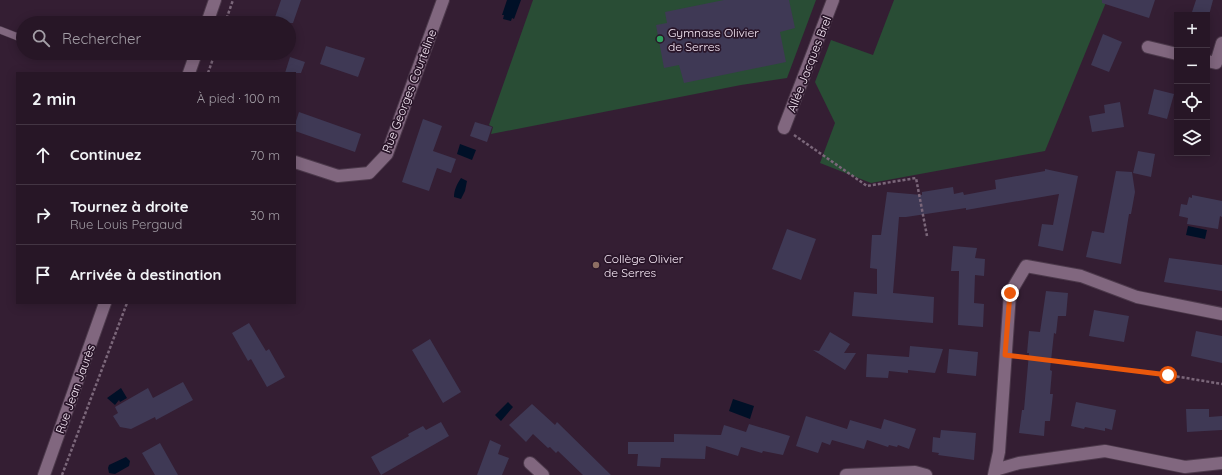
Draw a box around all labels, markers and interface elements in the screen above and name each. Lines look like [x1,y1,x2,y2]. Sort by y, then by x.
map controls [1174,12,1210,156]
button: + [1174,12,1210,48]
street label: Allée Jacques Brel [784,14,834,114]
search box [16,16,296,60]
place label: Gymnase Olivier de Serres [668,25,759,54]
icon: search [30,27,52,49]
street label: Rue Georges Courteline [379,27,440,155]
text: Rechercher [62,29,141,48]
marker: Gymnase Olivier de Serres [655,34,665,44]
button: − [1174,48,1210,84]
button: locate [1174,84,1210,120]
text: 2 min [32,88,76,109]
text: À pied · 100 m [197,90,280,106]
button: layers [1174,120,1210,156]
icon: ahead [32,144,54,166]
text: Continuez [70,145,141,164]
text: 70 m [250,147,280,163]
text: Tournez à droite [70,197,189,216]
icon: right [32,204,54,226]
text: 30 m [250,207,280,223]
text: Rue Louis Pergaud [70,216,182,232]
place label: Collège Olivier de Serres [604,251,684,280]
marker: Collège Olivier de Serres [591,260,601,270]
icon: arrive [32,264,54,286]
text: Arrivée à destination [70,265,222,284]
route end [1001,284,1019,302]
street label: Rue Jean Jaurès [52,342,98,436]
route start [1159,366,1177,384]

